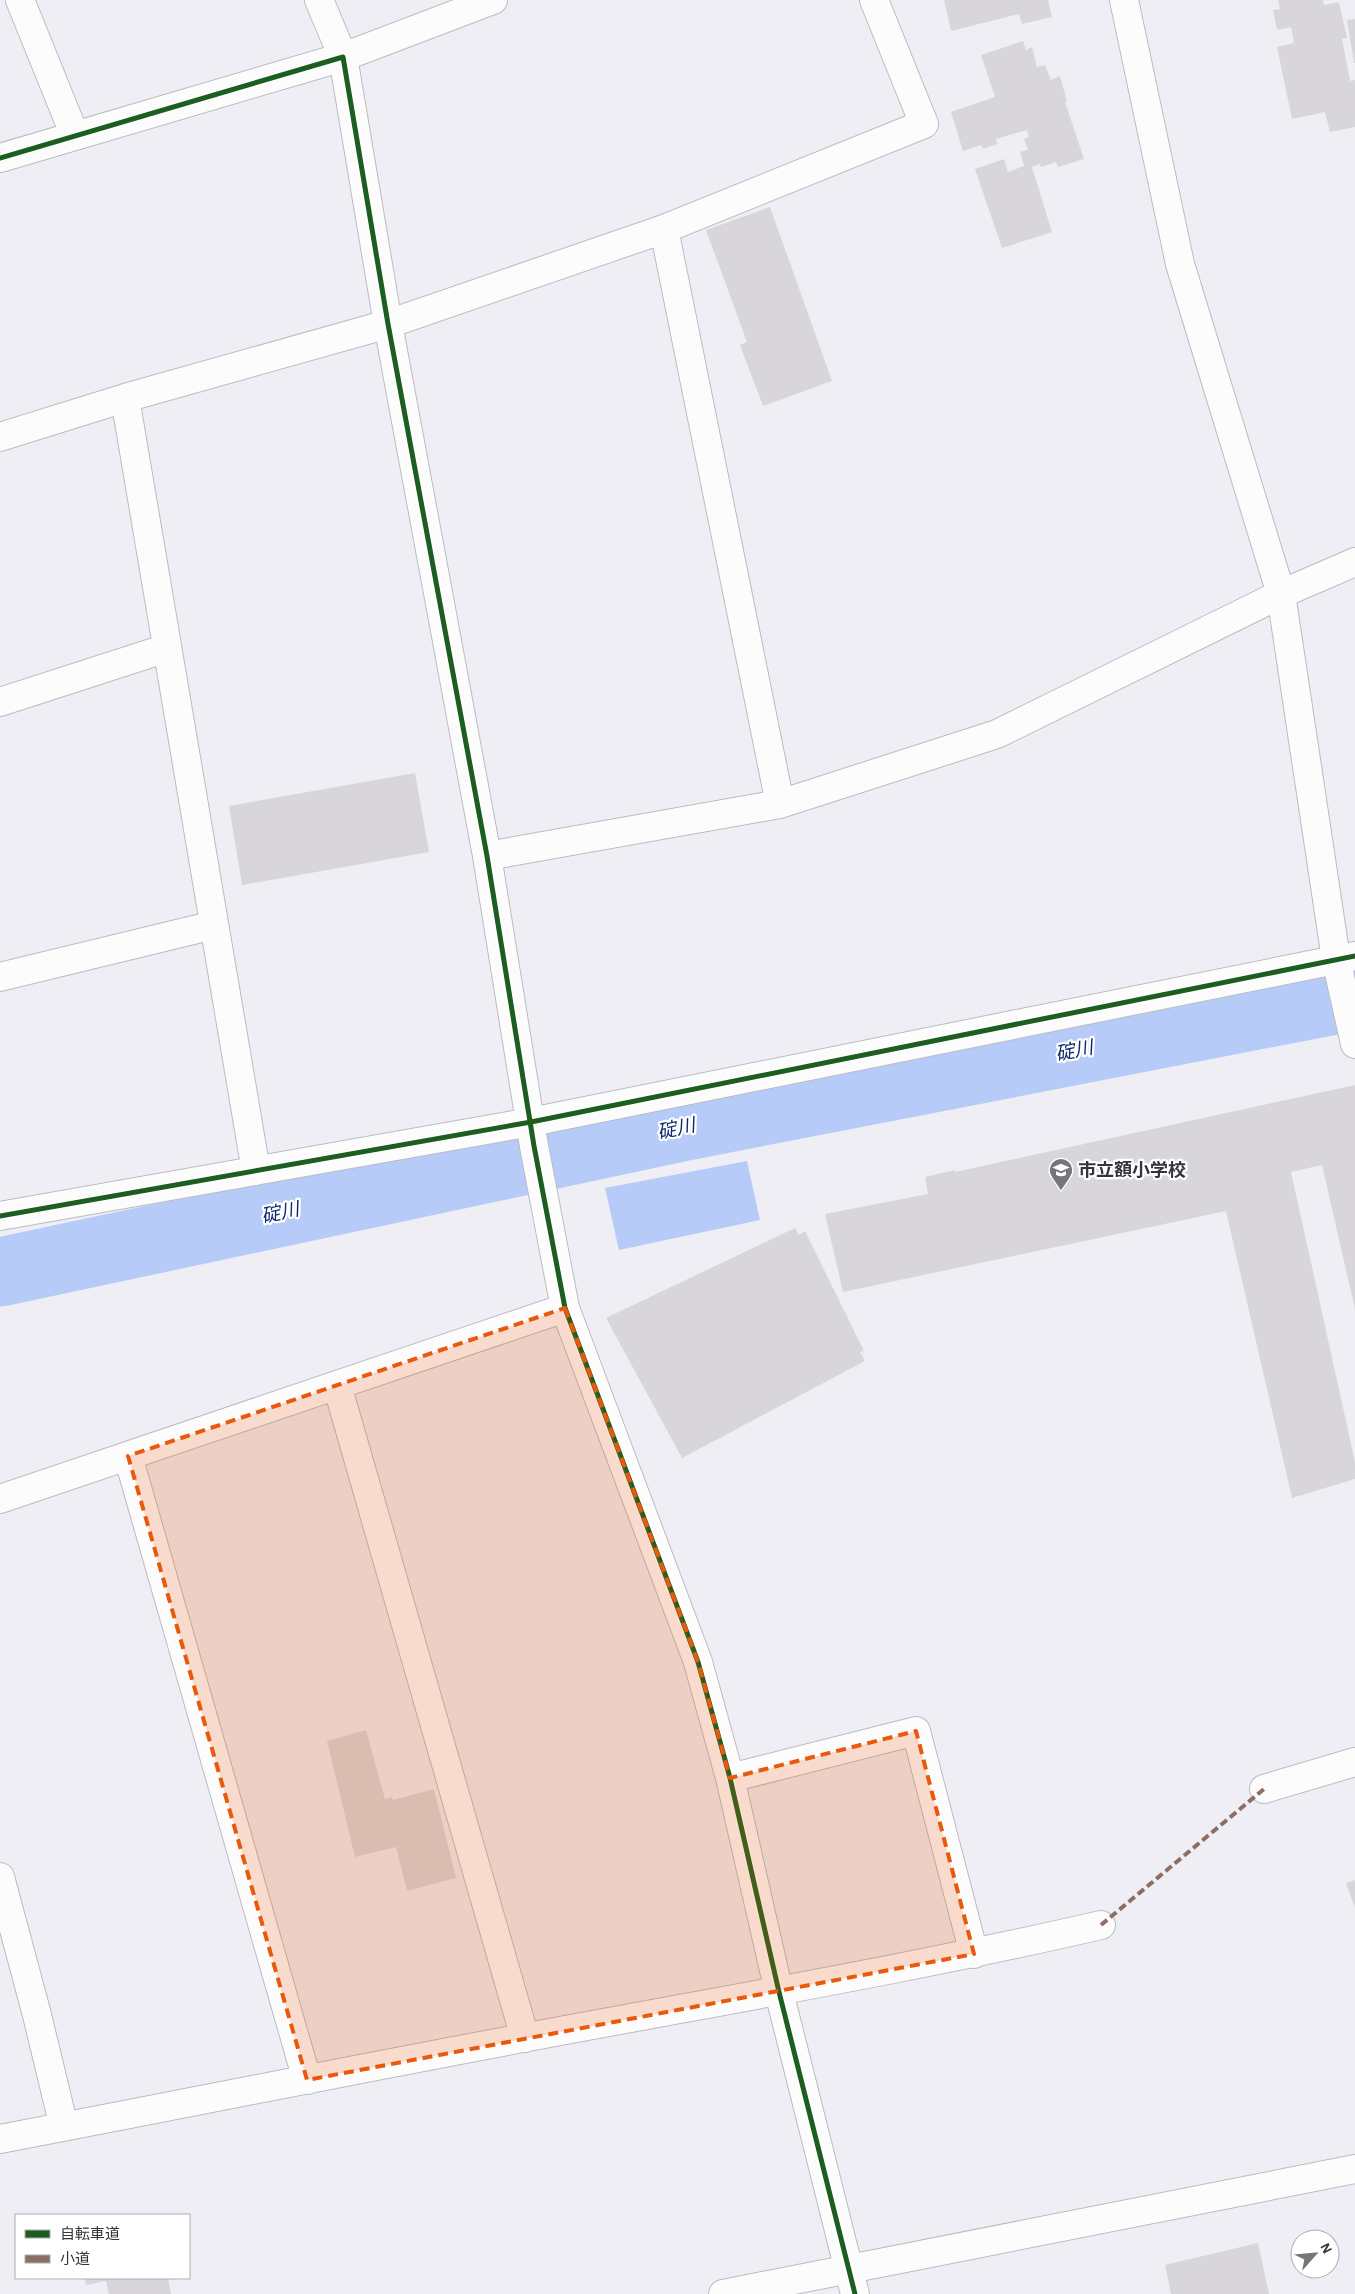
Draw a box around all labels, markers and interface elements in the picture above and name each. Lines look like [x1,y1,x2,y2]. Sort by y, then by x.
water label: 碇川 [1054,1037,1097,1064]
water label: 碇川 [656,1115,699,1143]
school or university icon: 市立額小学校 [1048,1157,1074,1191]
place label: 市立額小学校 [1078,1160,1186,1180]
water label: 碇川 [260,1199,303,1227]
legend [15,2214,190,2279]
text: 自転車道 [60,2226,120,2242]
north arrow [1290,2229,1340,2279]
text: N [1317,2241,1334,2256]
text: 小道 [60,2251,90,2267]

